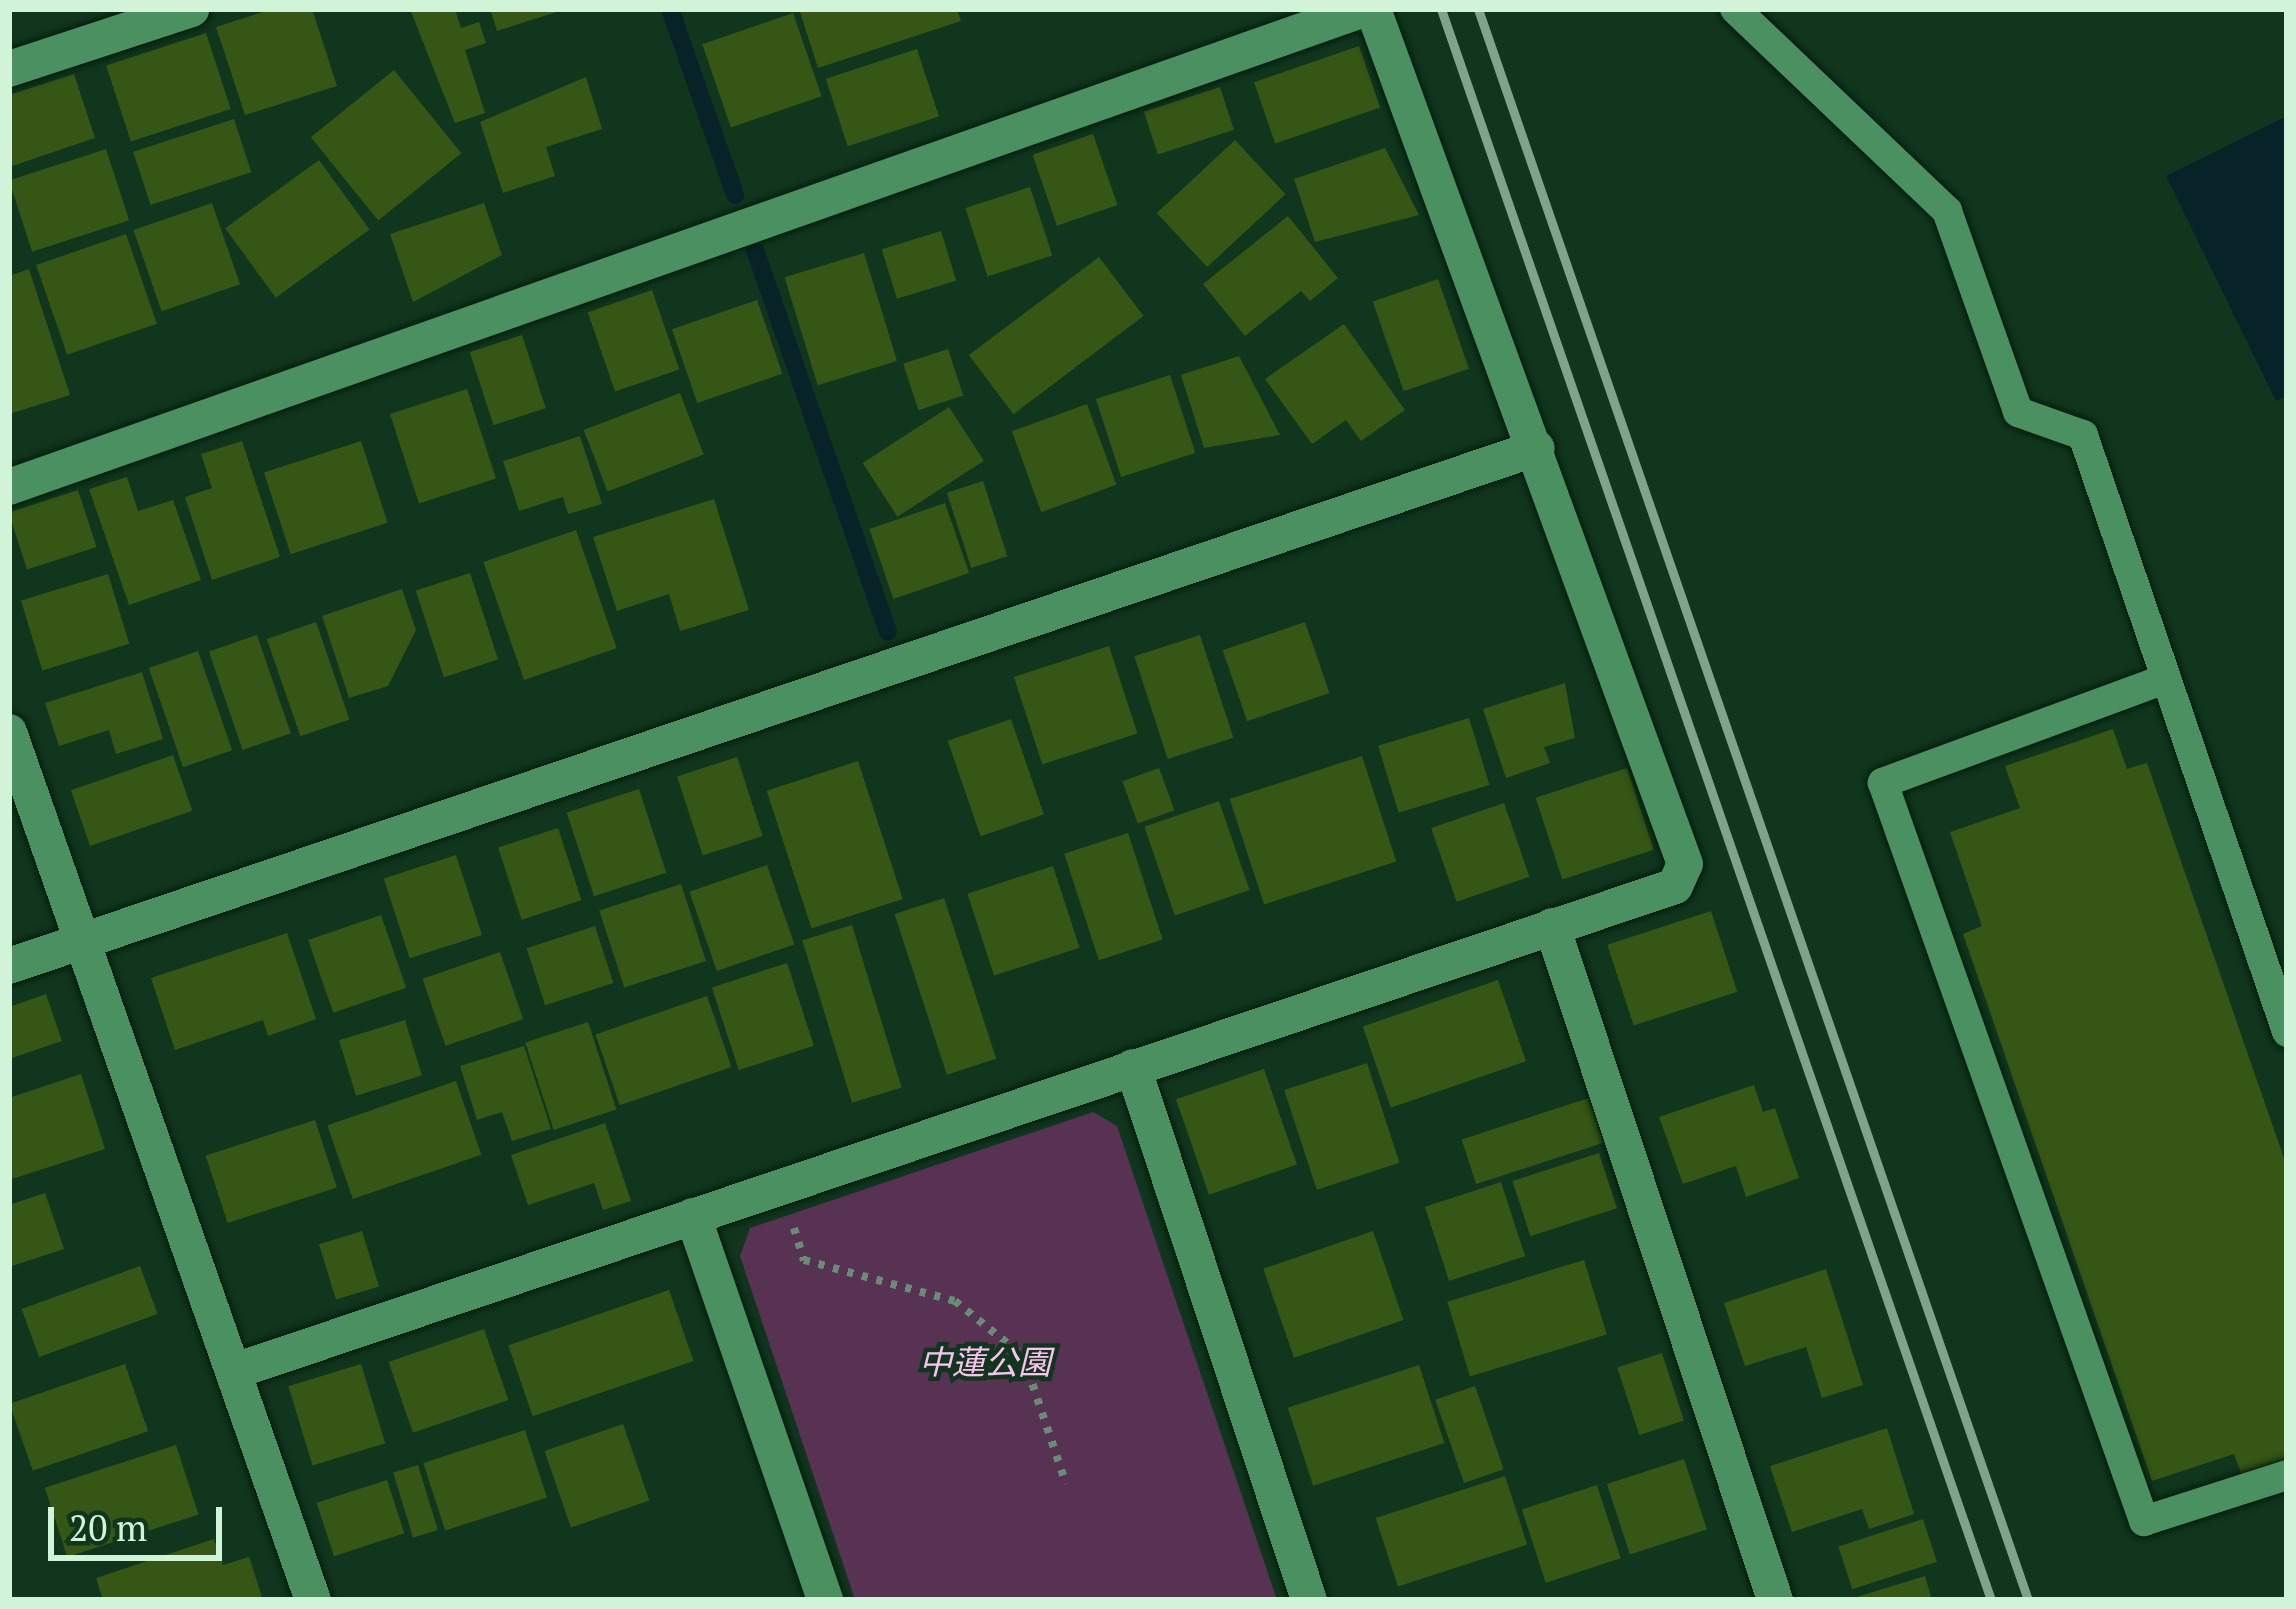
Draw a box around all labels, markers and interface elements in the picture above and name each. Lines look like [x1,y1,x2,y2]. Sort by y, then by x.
park label: 中蓮公園 [919,1342,1051,1382]
scale bar [54,1483,228,1557]
text: 20 m [69,1504,147,1551]

